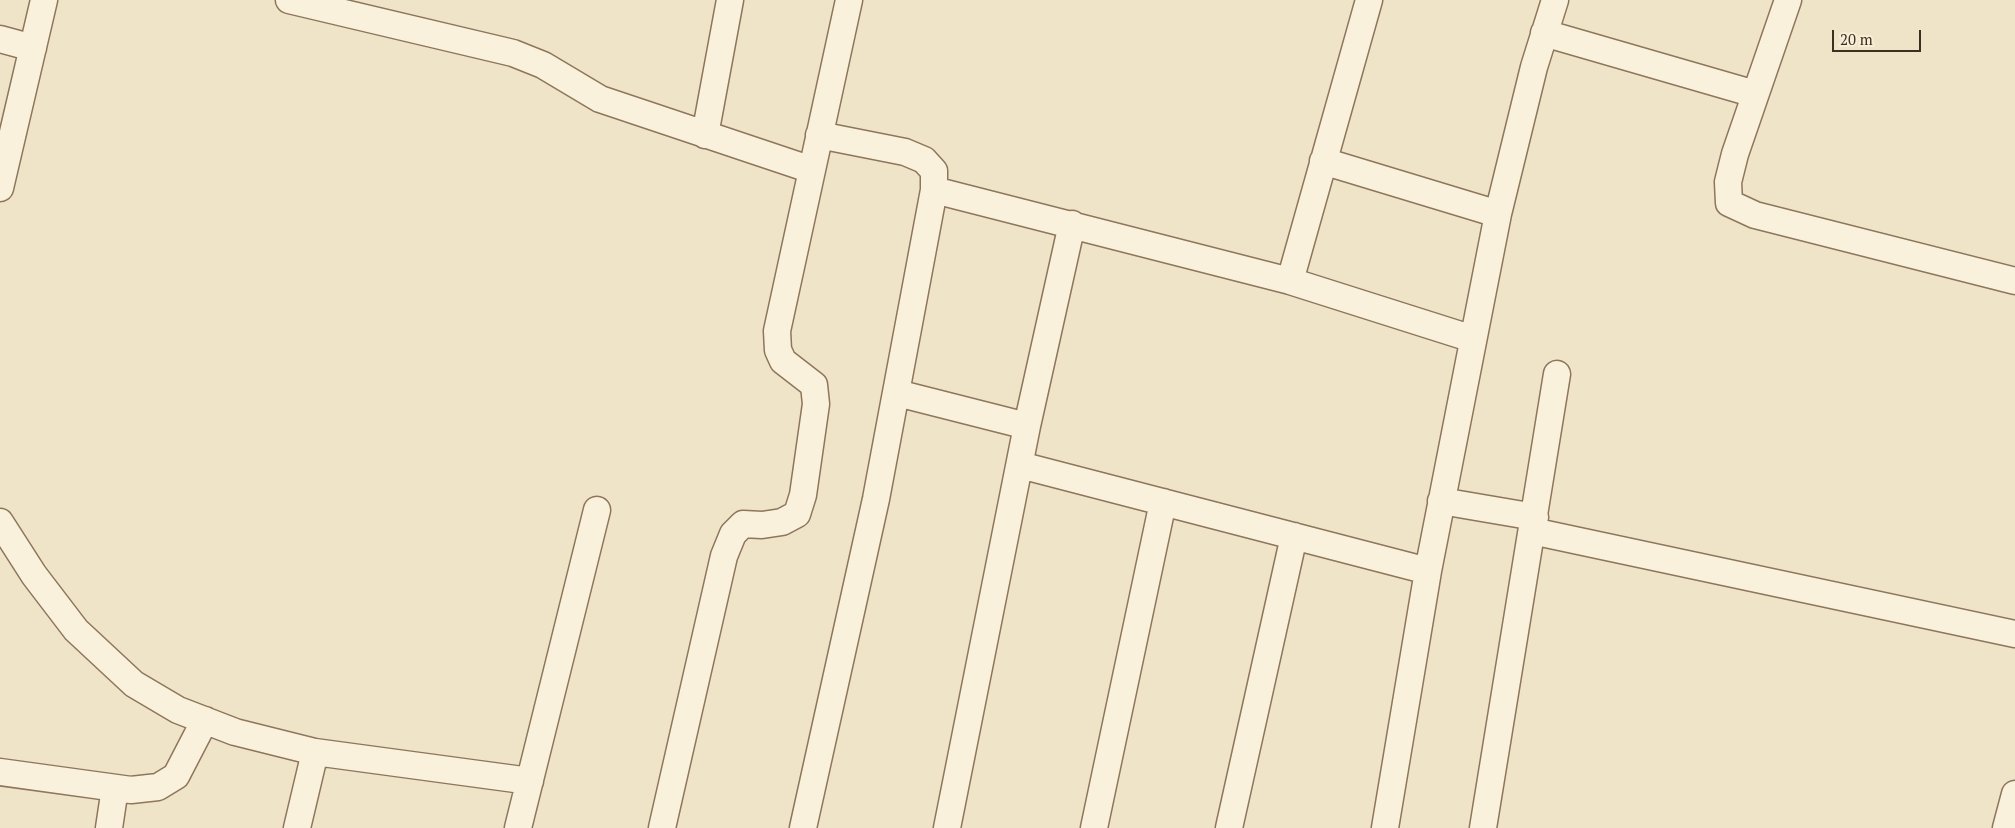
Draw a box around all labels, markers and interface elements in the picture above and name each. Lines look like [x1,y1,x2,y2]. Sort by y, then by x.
scale bar [1835,20,1924,52]
text: 20 m [1840,29,1873,49]

